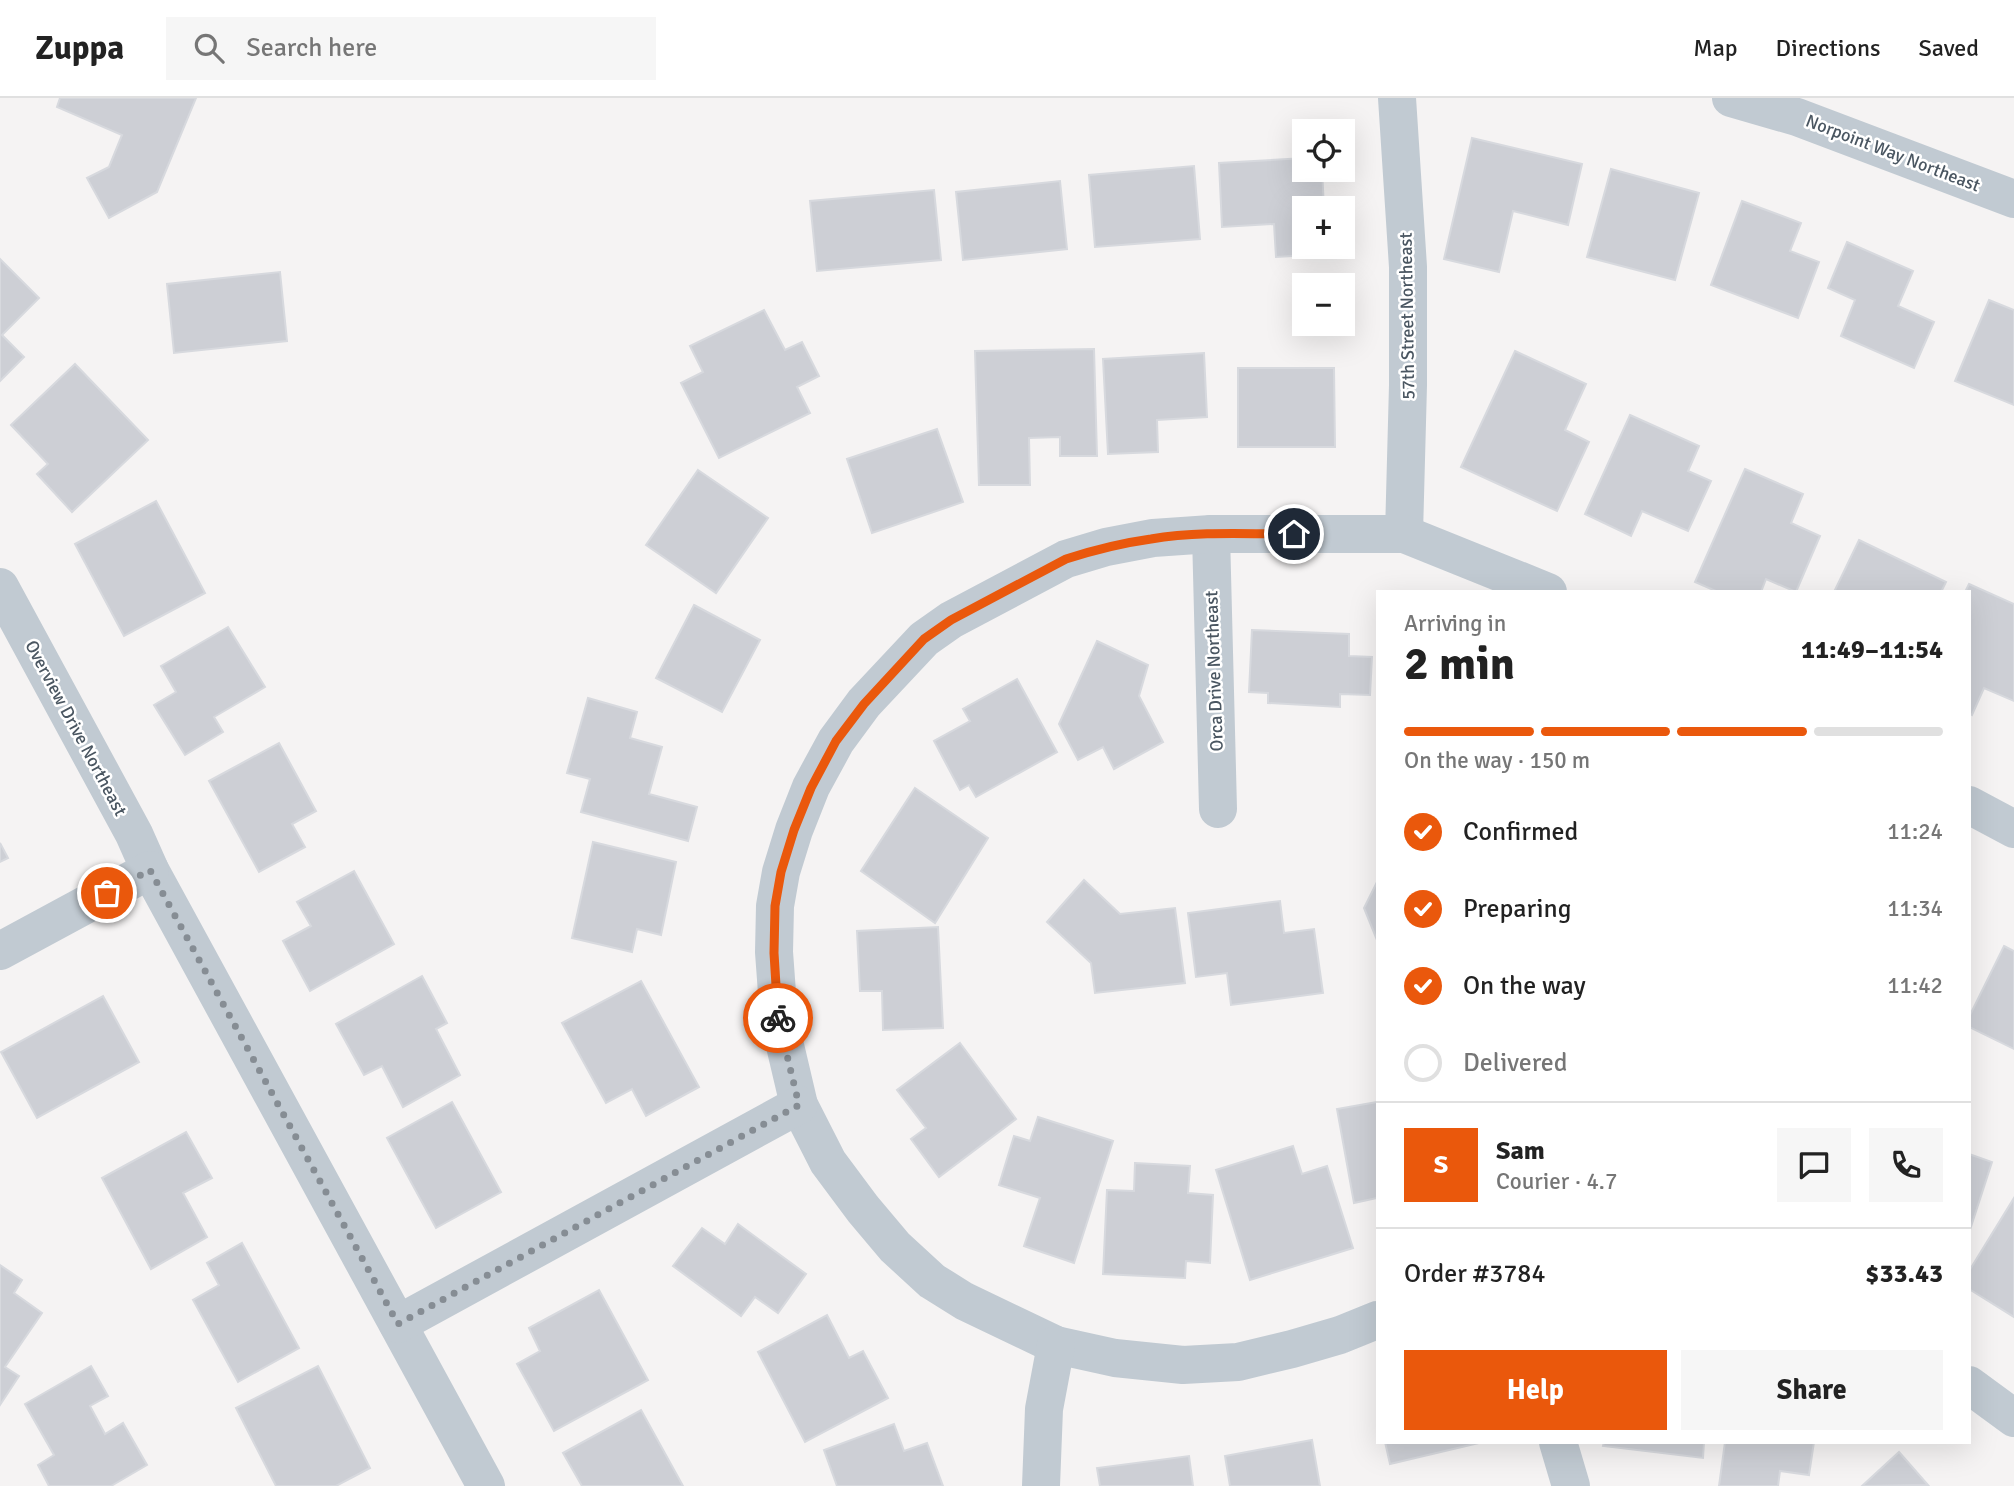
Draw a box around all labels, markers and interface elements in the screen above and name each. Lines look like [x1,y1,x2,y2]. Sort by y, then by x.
search box [166,17,656,80]
text: Zuppa [35,28,124,69]
icon: search [190,29,228,67]
text: Search here [246,32,377,64]
text: Map [1693,33,1738,63]
text: Directions [1776,33,1881,63]
text: Saved [1919,33,1979,63]
street label: Norpoint Way Northeast [1803,110,1983,196]
map controls [1292,119,1355,336]
button: locate [1292,119,1355,182]
button: + [1292,196,1355,259]
street label: 57th Street Northeast [1395,232,1419,400]
button: − [1292,273,1355,336]
pin [1264,504,1324,564]
icon: home [1275,515,1313,553]
street label: Orca Drive Northeast [1200,590,1228,752]
text: Arriving in [1404,609,1506,638]
text: 11:49–11:54 [1801,634,1943,666]
street label: Overview Drive Northeast [20,636,132,820]
text: 2 min [1404,636,1515,692]
text: On the way · 150 m [1404,746,1590,775]
icon: check [1404,813,1442,851]
text: Confirmed [1463,816,1578,848]
text: 11:24 [1887,817,1943,846]
pin [77,863,137,923]
icon: bag [88,874,126,912]
icon: check [1404,890,1442,928]
text: Preparing [1463,893,1571,925]
text: 11:34 [1887,894,1943,923]
icon: check [1404,967,1442,1005]
text: On the way [1463,970,1586,1002]
text: 11:42 [1887,971,1943,1000]
courier [743,983,813,1053]
icon: bike [759,999,797,1037]
text: Delivered [1463,1047,1568,1079]
button: chat [1777,1128,1851,1202]
button: phone [1869,1128,1943,1202]
text: Sam [1496,1135,1545,1167]
text: S [1434,1149,1448,1181]
text: Courier · 4.7 [1496,1167,1617,1196]
text: Order #3784 [1404,1258,1545,1290]
text: $33.43 [1865,1258,1943,1290]
button: Help [1404,1350,1667,1430]
button: Share [1681,1350,1943,1430]

